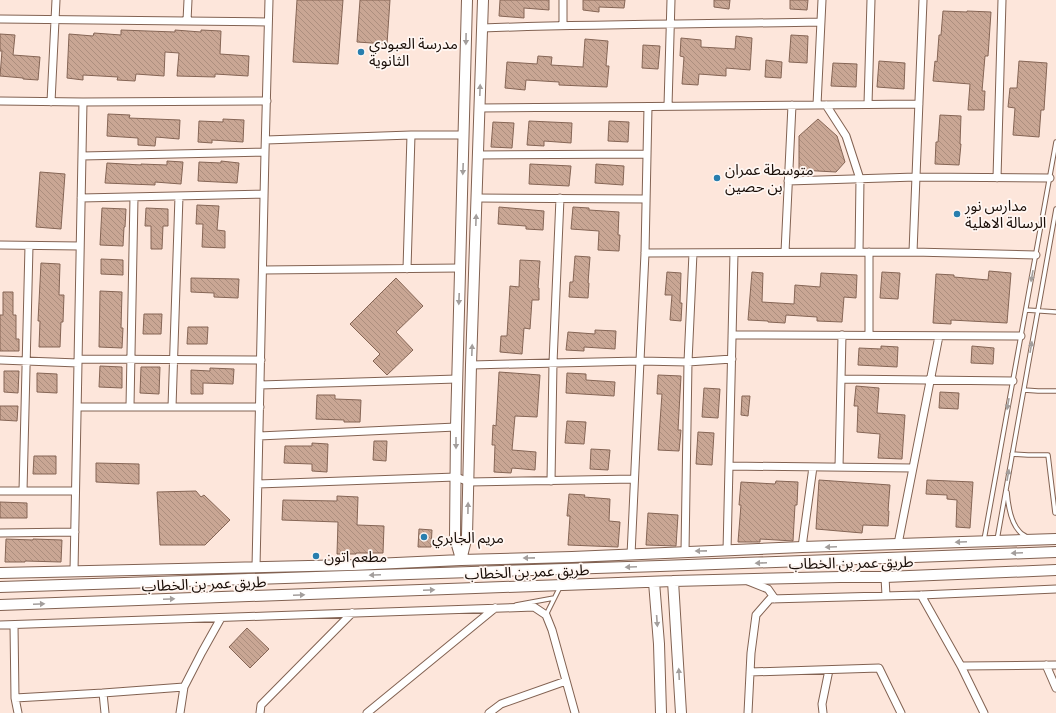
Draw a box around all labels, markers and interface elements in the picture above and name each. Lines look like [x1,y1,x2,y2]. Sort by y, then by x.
one-way arrow [463,33,469,46]
place label: مدرسة العبودي الثانوية [369,34,458,70]
marker: مدرسة العبودي الثانوية [356,47,366,57]
one-way arrow [477,83,483,96]
place label: متوسطة عمران بن حصين [725,160,814,196]
one-way arrow [460,163,466,176]
marker: متوسطة عمران بن حصين [712,173,722,183]
place label: مدارس نور الرسالة الاهلية [964,196,1046,232]
marker: مدارس نور الرسالة الاهلية [952,209,962,219]
one-way arrow [473,214,480,226]
one-way arrow [1029,270,1035,283]
one-way arrow [456,293,463,305]
one-way arrow [1029,341,1035,353]
one-way arrow [468,344,475,356]
one-way arrow [1005,398,1011,410]
one-way arrow [453,437,459,450]
one-way arrow [1006,469,1012,481]
one-way arrow [465,501,471,514]
place label: مريم الجابري [432,528,504,549]
marker: مريم الجابري [419,532,429,542]
one-way arrow [954,539,967,545]
one-way arrow [825,543,837,550]
place label: مطعم اتون [324,547,387,568]
one-way arrow [695,548,707,555]
one-way arrow [1010,550,1023,556]
marker: مطعم اتون [311,551,321,561]
street label: طريق عمر بن الخطاب [788,552,914,574]
one-way arrow [522,555,535,561]
one-way arrow [755,559,767,566]
street label: طريق عمر بن الخطاب [464,560,590,584]
one-way arrow [624,564,637,570]
street label: طريق عمر بن الخطاب [141,572,267,596]
one-way arrow [368,572,381,578]
one-way arrow [423,587,436,593]
one-way arrow [293,591,305,598]
one-way arrow [163,596,176,602]
one-way arrow [33,600,45,607]
one-way arrow [654,615,661,627]
one-way arrow [675,668,682,680]

